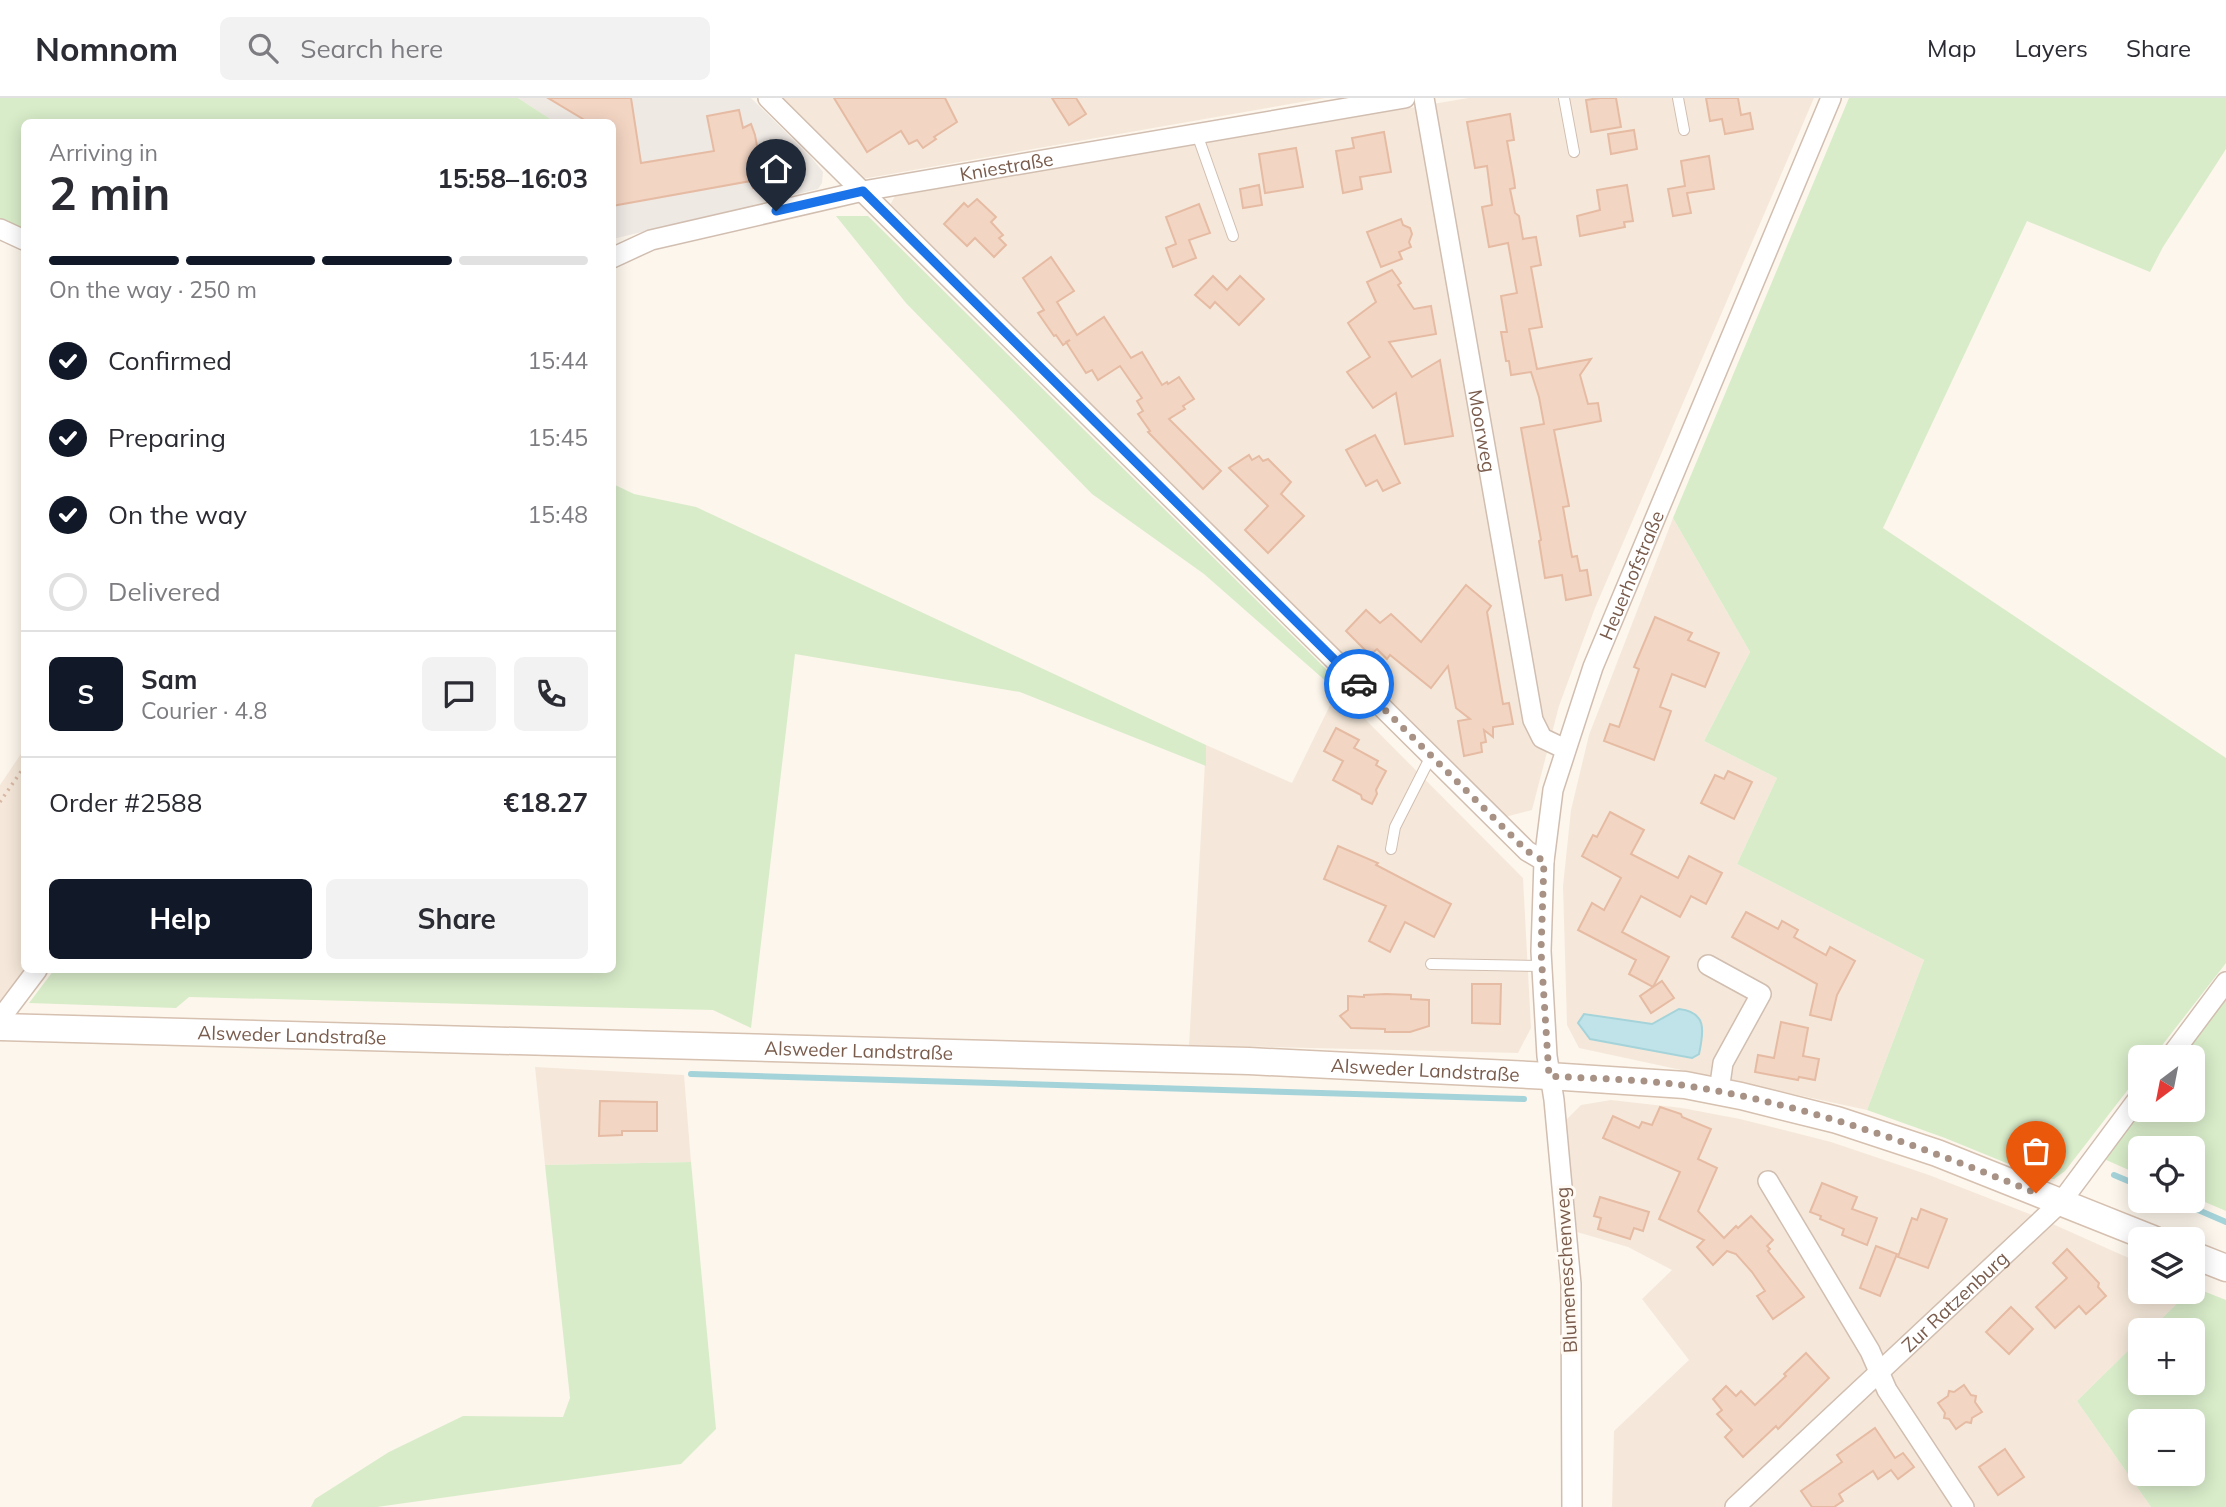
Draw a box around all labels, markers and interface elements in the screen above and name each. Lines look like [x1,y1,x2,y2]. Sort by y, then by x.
search box [220,17,710,80]
text: Nomnom [35,28,178,69]
icon: search [244,29,282,67]
text: Search here [300,32,443,65]
text: Map [1927,33,1976,63]
text: Layers [2014,33,2088,63]
text: Share [2126,33,2191,63]
text: Arriving in [49,138,158,167]
pin [746,139,806,211]
street label: Kniestraße [958,147,1055,186]
icon: home [757,150,795,188]
text: 15:58–16:03 [437,162,588,195]
text: 2 min [49,164,170,222]
text: On the way · 250 m [49,275,257,304]
icon: check [49,342,87,380]
text: Confirmed [108,344,232,377]
text: 15:44 [528,346,588,375]
street label: Moorweg [1463,388,1501,474]
icon: check [49,419,87,457]
text: Preparing [108,421,226,454]
text: 15:45 [528,423,588,452]
icon: check [49,496,87,534]
text: On the way [108,498,247,531]
text: 15:48 [528,500,588,529]
street label: Heuerhofstraße [1594,507,1669,643]
text: Delivered [108,575,221,608]
courier [1324,649,1394,719]
button: chat [422,657,496,731]
button: phone [514,657,588,731]
text: Sam [141,663,197,696]
icon: car [1340,665,1378,703]
text: S [78,678,94,711]
text: Courier · 4.8 [141,696,267,725]
text: Order #2588 [49,786,202,819]
text: €18.27 [504,786,588,819]
button: Help [49,879,312,959]
button: Share [326,879,588,959]
street label: Alsweder Landstraße [197,1020,387,1050]
street label: Alsweder Landstraße [764,1036,953,1065]
north arrow [2128,1045,2205,1122]
map controls [2128,1045,2205,1486]
street label: Alsweder Landstraße [1330,1053,1520,1087]
pin [2006,1121,2066,1193]
icon: bag [2017,1132,2055,1170]
button: locate [2128,1136,2205,1213]
street label: Blumeneschenweg [1550,1186,1582,1354]
button: layers [2128,1227,2205,1304]
street label: Zur Ratzenburg [1897,1246,2013,1357]
button: + [2128,1318,2205,1395]
button: − [2128,1409,2205,1486]

